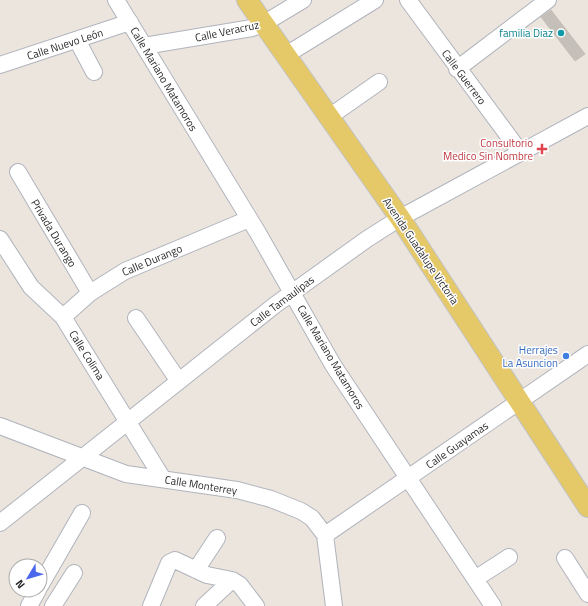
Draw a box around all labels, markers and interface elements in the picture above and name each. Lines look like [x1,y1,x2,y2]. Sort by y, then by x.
street label: Calle Veracruz [194,16,260,46]
street label: Calle Nuevo León [25,24,105,64]
street label: Calle Mariano Matamoros [127,24,201,134]
place label: familia Diaz [499,25,553,41]
marker: familia Diaz [556,28,566,38]
street label: Calle Guerrero [438,46,490,108]
place label: Consultorio Medico Sin Nombre [443,135,533,164]
marker: Consultorio Medico Sin Nombre [536,143,548,155]
street label: Avenida Guadalupe Victoria [379,194,463,308]
street label: Privada Durango [27,196,81,270]
street label: Calle Durango [119,240,185,280]
street label: Calle Tamaulipas [247,272,317,330]
street label: Calle Mariano Matamoros [294,302,368,412]
street label: Calle Colima [65,327,109,383]
place label: Herrajes La Asuncion [502,342,558,371]
marker: Herrajes La Asuncion [561,351,571,361]
street label: Calle Guayamas [422,417,492,473]
street label: Calle Monterrey [164,471,239,499]
north arrow [8,558,48,598]
text: N [11,576,29,592]

